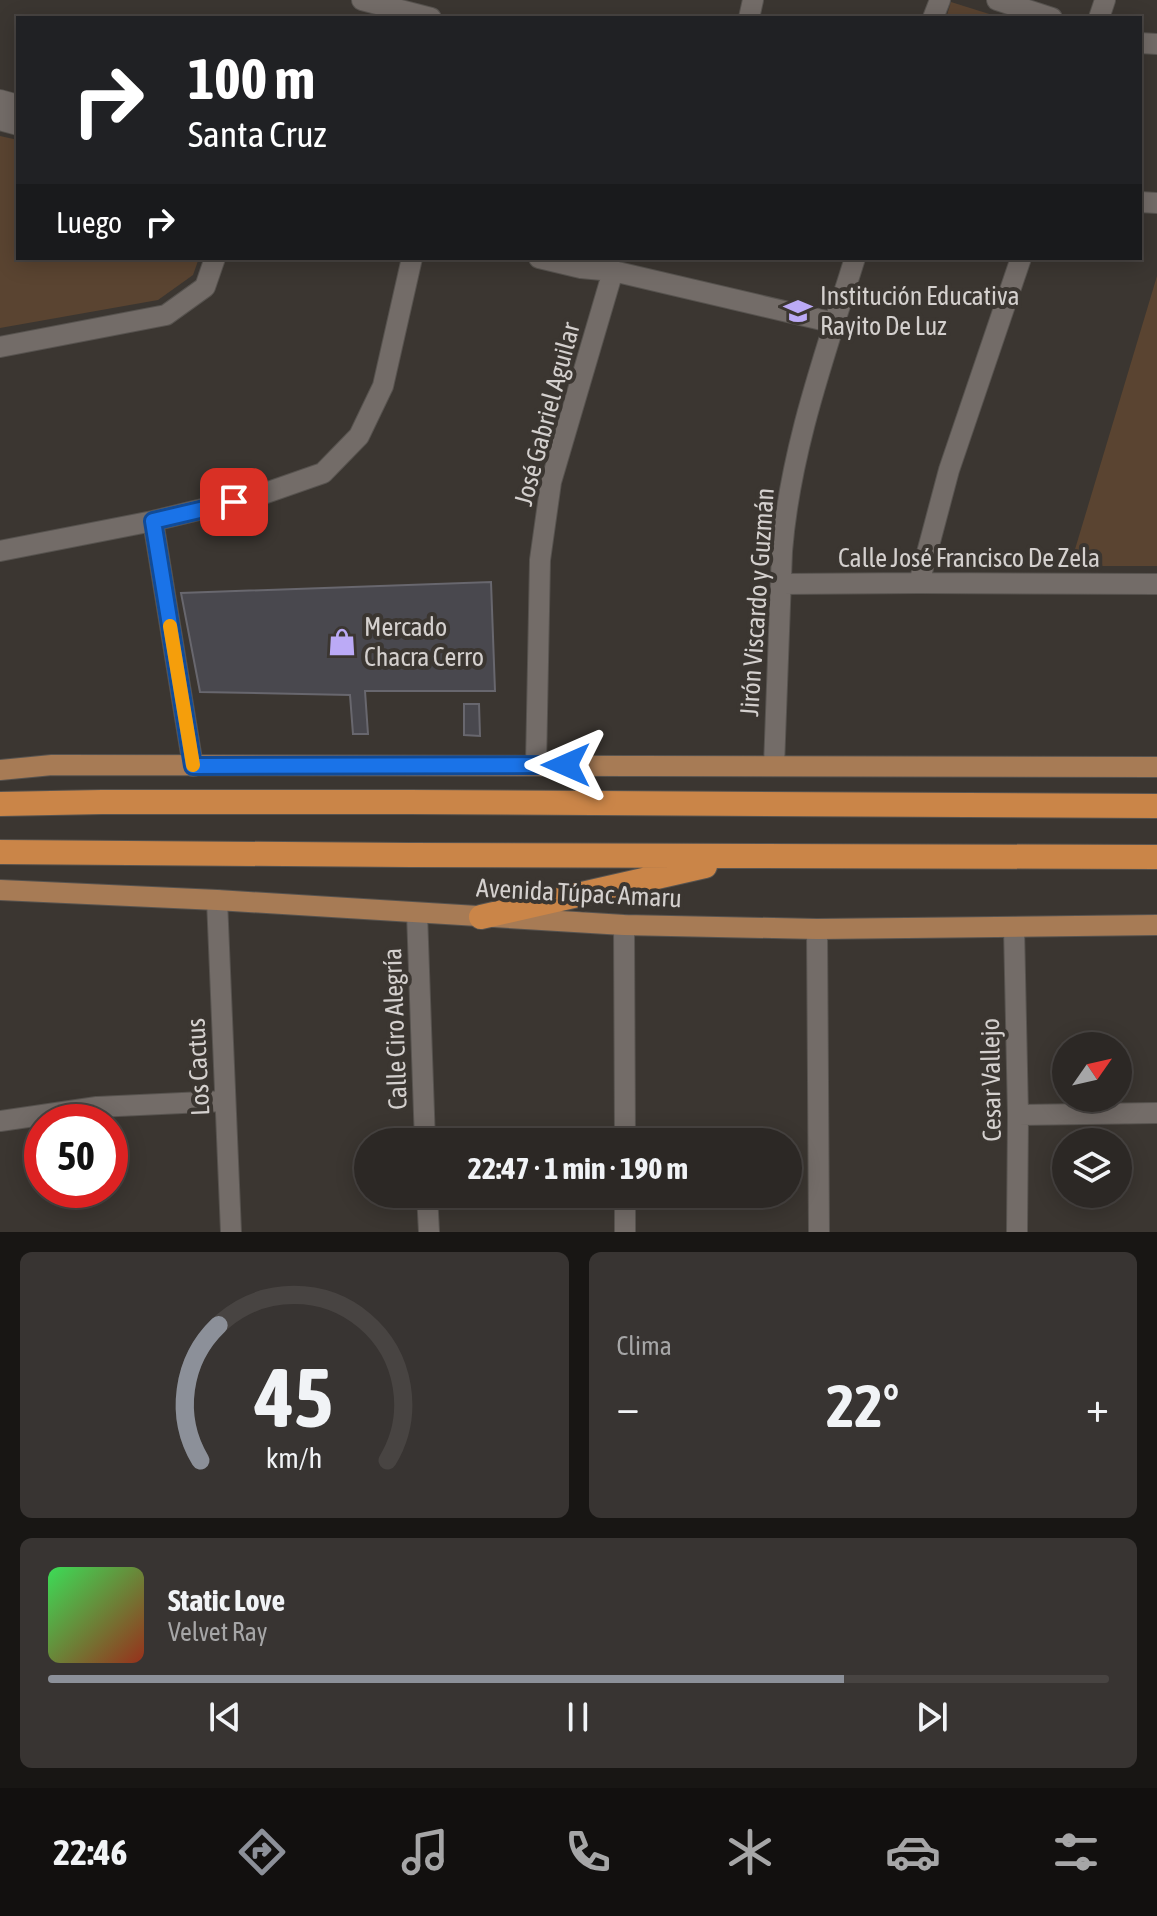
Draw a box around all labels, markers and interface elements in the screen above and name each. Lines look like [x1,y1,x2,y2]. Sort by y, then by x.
text: 100 m [188,47,315,111]
icon: right [56,48,160,152]
text: Santa Cruz [188,113,327,155]
icon: right [138,200,182,244]
text: Luego [56,205,122,239]
place label: Institución Educativa Rayito De Luz [820,281,1020,341]
school or university icon: Institución Educativa Rayito De Luz [783,296,813,326]
street label: José Gabriel Aguilar [508,319,586,509]
pin [200,468,268,536]
icon: arrive [212,480,256,524]
street label: Jirón Viscardo y Guzmán [734,487,780,717]
street label: Calle José Francisco De Zela [838,543,1100,573]
place label: Mercado Chacra Cerro [364,612,484,672]
shop icon: Mercado Chacra Cerro [327,627,357,657]
position arrow [524,723,608,807]
street label: Avenida Túpac Amaru [476,873,682,913]
street label: Calle Ciro Alegría [377,948,413,1110]
street label: Los Cactus [180,1017,216,1117]
street label: Cesar Vallejo [975,1018,1007,1142]
north arrow [1052,1032,1132,1112]
map controls [1052,1032,1132,1208]
speed limit sign: 50 [24,1104,128,1208]
button: layers [1052,1128,1132,1208]
text: 22:47 · 1 min · 190 m [468,1151,688,1185]
text: Clima [617,1331,672,1361]
text: 45 [254,1349,333,1445]
text: 22° [826,1371,899,1440]
text: − [617,1381,639,1431]
text: + [1086,1381,1109,1431]
text: km/h [266,1441,323,1474]
text: Static Love [168,1583,285,1617]
text: Velvet Ray [168,1617,268,1647]
icon: previous [203,1695,247,1739]
icon: pause [556,1695,600,1739]
icon: next [910,1695,954,1739]
icon: directions [234,1824,290,1880]
icon: music [397,1824,453,1880]
icon: phone [560,1824,616,1880]
icon: climate [722,1824,778,1880]
icon: car [885,1824,941,1880]
icon: filters [1048,1824,1104,1880]
text: 22:46 [53,1831,127,1873]

